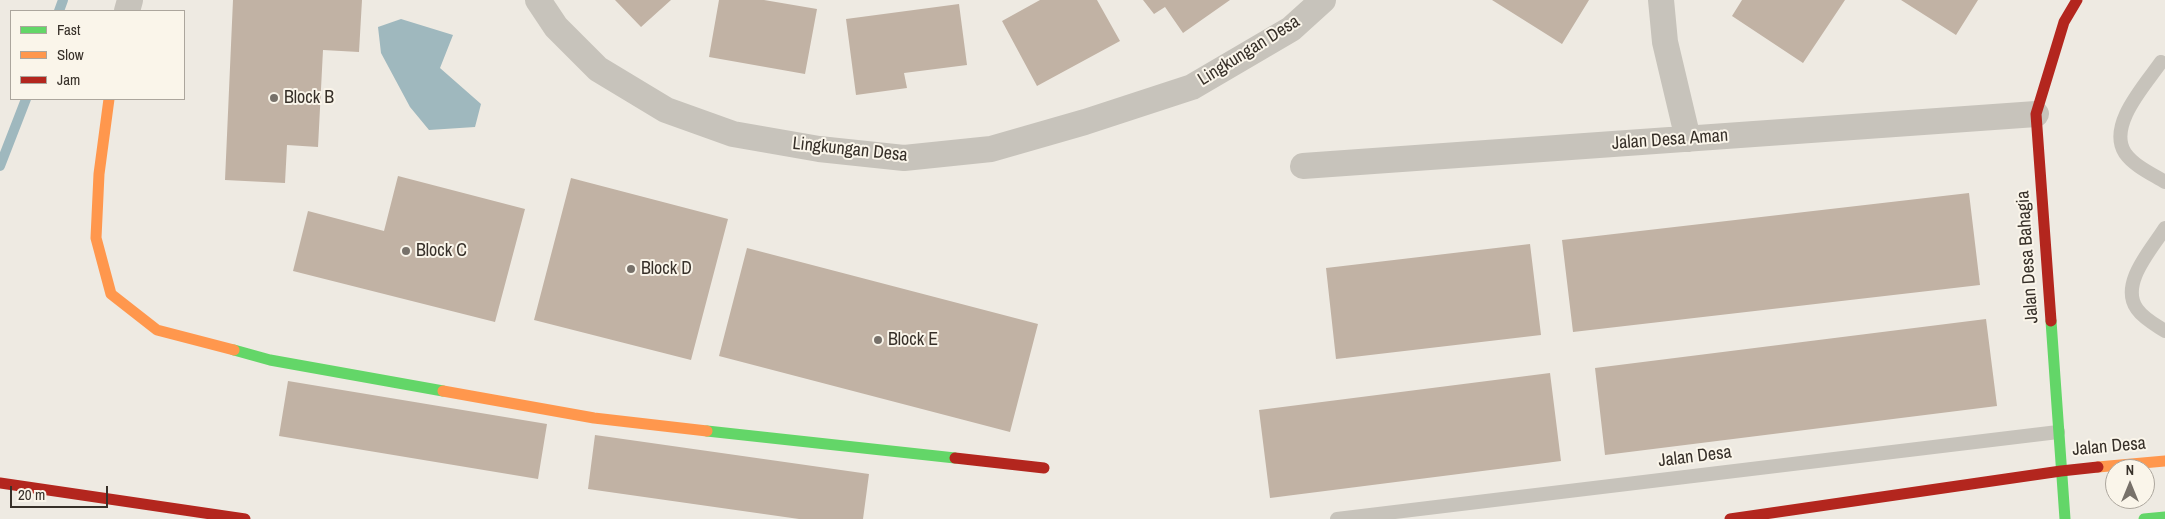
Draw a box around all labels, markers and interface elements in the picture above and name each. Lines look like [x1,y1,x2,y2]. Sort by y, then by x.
legend [10,10,185,100]
street label: Lingkungan Desa [1194,11,1304,91]
text: Fast [57,19,80,40]
text: Slow [57,44,84,65]
text: Jam [57,69,80,90]
place label: Block B [284,87,334,109]
marker: Block B [268,92,280,104]
street label: Jalan Desa Aman [1611,125,1729,155]
street label: Lingkungan Desa [791,133,909,167]
street label: Jalan Desa Bahagia [2013,190,2043,324]
place label: Block C [416,240,467,262]
marker: Block C [400,245,412,257]
place label: Block D [641,258,692,280]
marker: Block D [625,263,637,275]
place label: Block E [888,329,938,351]
marker: Block E [872,334,884,346]
street label: Jalan Desa [2071,433,2147,461]
street label: Jalan Desa [1657,442,1733,472]
north arrow [2105,459,2155,509]
text: N [2126,461,2134,479]
scale bar [12,476,110,508]
text: 20 m [18,484,45,505]

